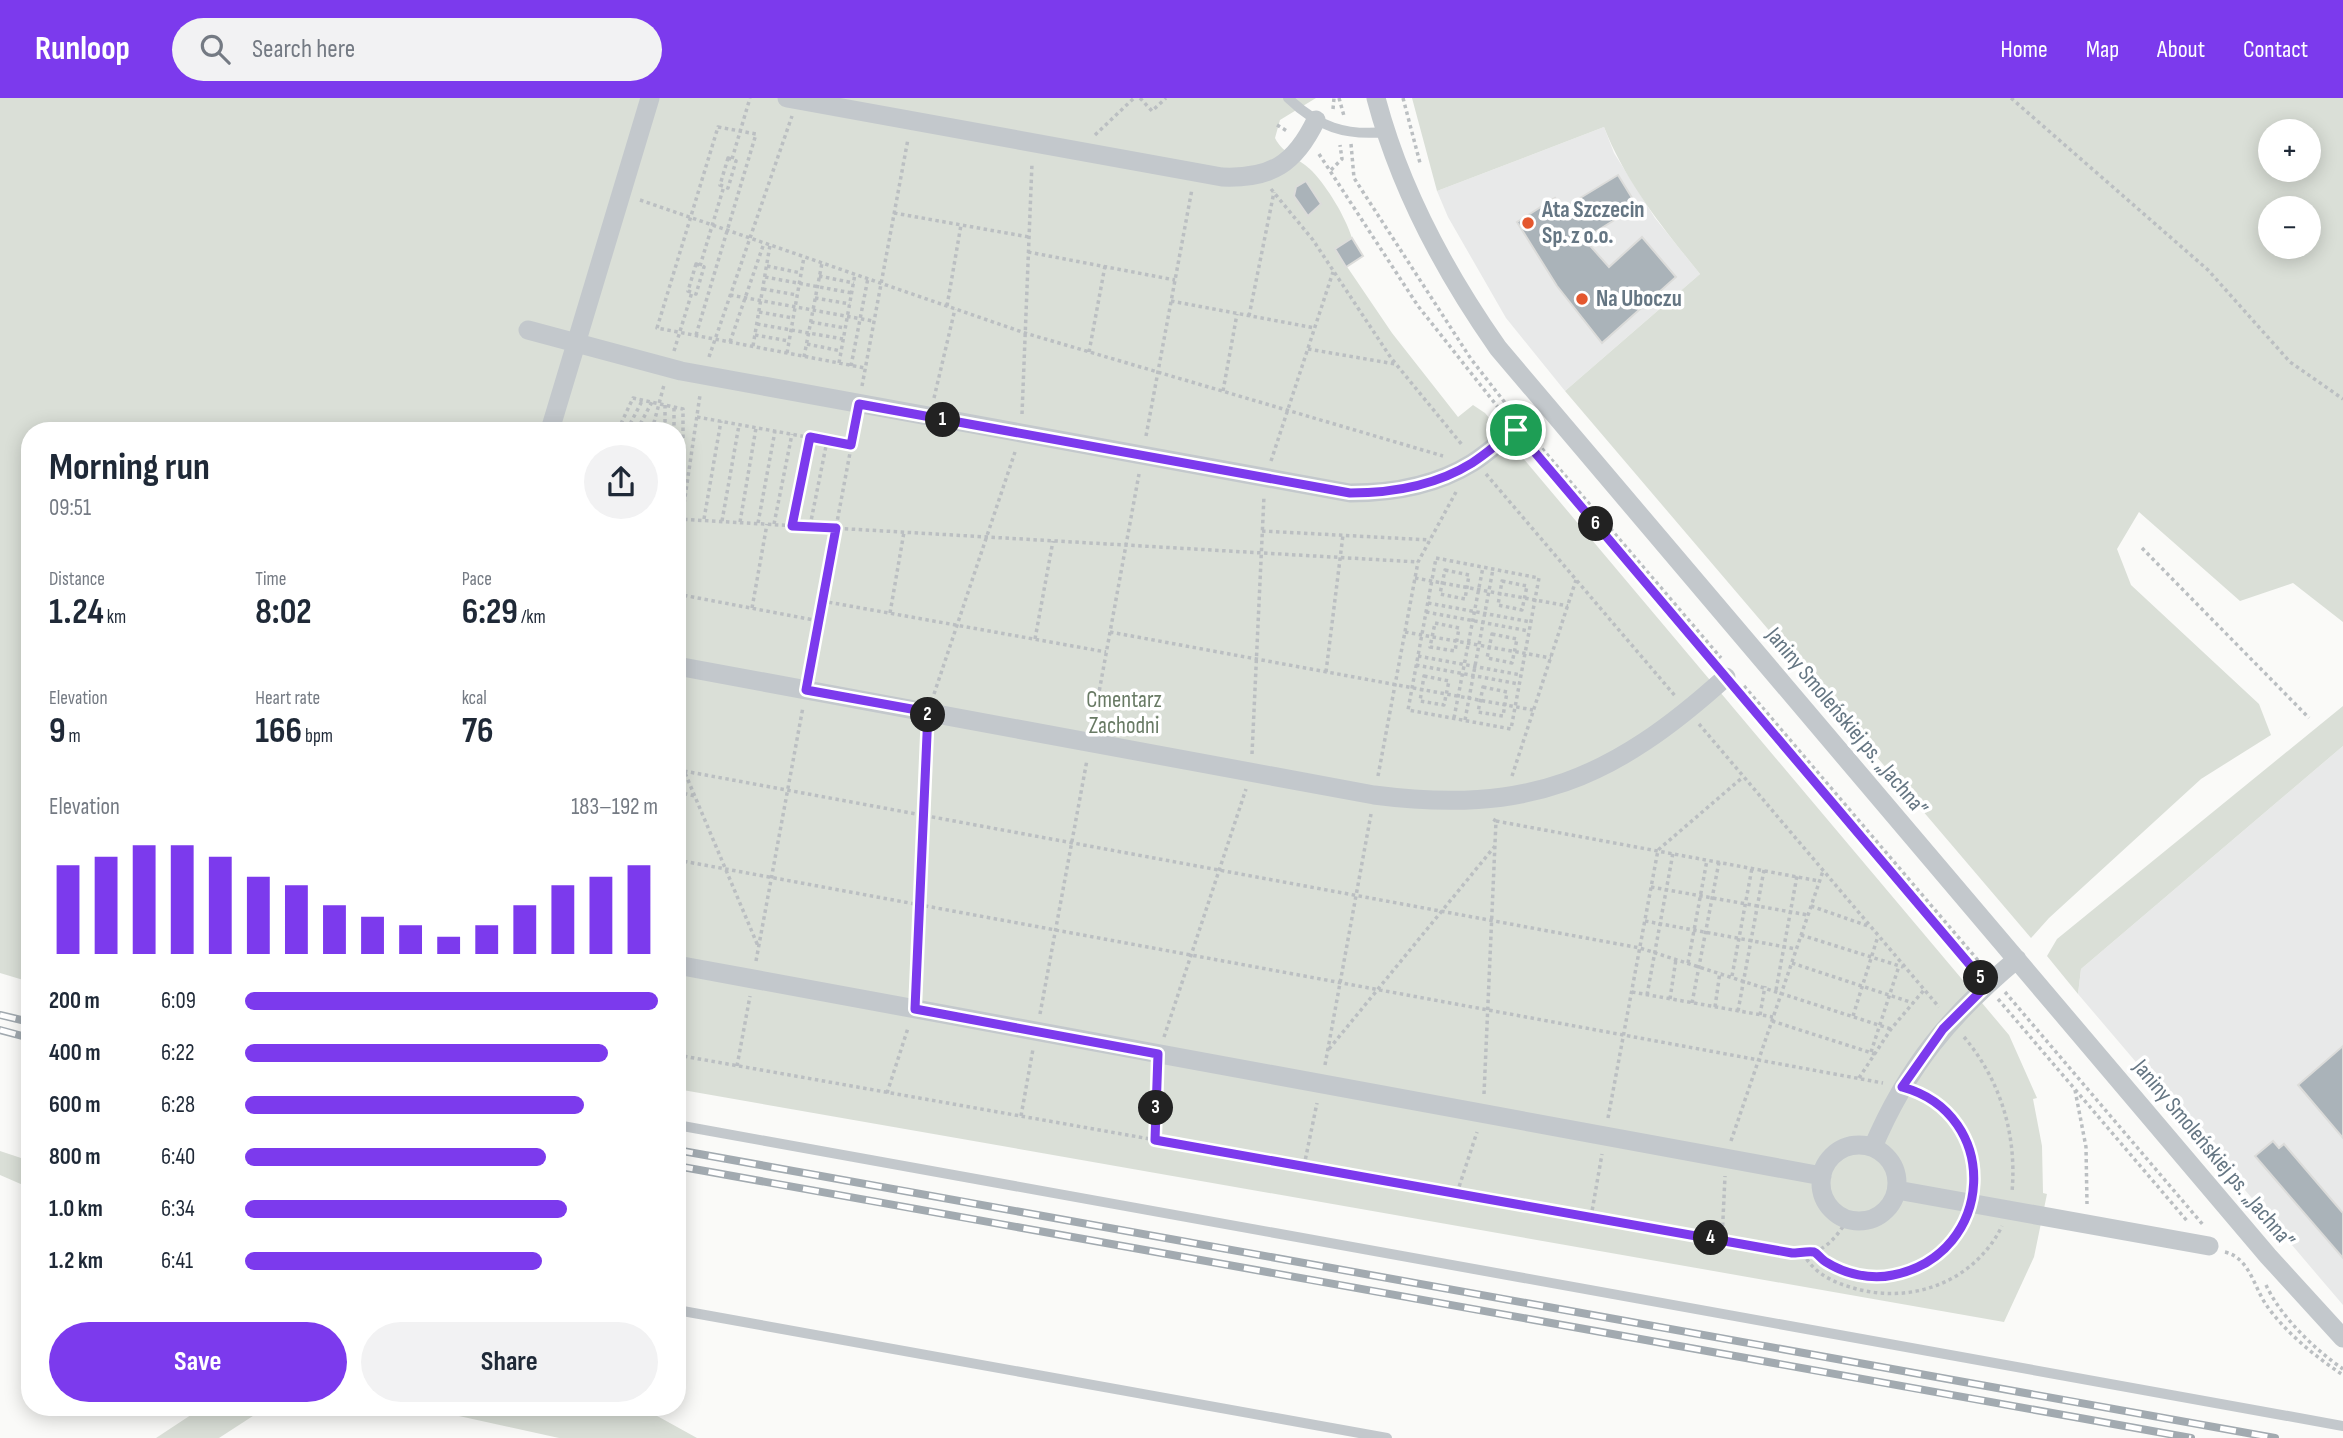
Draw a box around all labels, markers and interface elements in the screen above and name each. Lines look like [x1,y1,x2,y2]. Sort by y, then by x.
search box [172,18,662,81]
text: Runloop [35,29,130,69]
icon: search [196,30,234,68]
text: Search here [252,34,355,65]
text: Home [2000,35,2048,64]
text: Map [2086,35,2119,64]
text: About [2157,35,2205,64]
text: Contact [2243,35,2308,64]
map controls [2258,119,2321,259]
button: + [2258,119,2321,182]
place label: Ata Szczecin Sp. z o.o. [1541,196,1645,250]
button: − [2258,196,2321,259]
marker: Ata Szczecin Sp. z o.o. [1520,215,1536,231]
place label: Na Uboczu [1596,285,1682,313]
marker: Na Uboczu [1574,291,1590,307]
pin [1486,400,1546,460]
pin: 1 [926,402,960,438]
text: 1 [939,408,946,431]
icon: arrive [1497,411,1535,449]
text: Morning run [49,445,210,490]
button: share [584,445,658,519]
text: 09:51 [49,494,91,522]
pin: 6 [1578,506,1614,542]
text: 6 [1591,512,1600,535]
text: Distance [49,568,105,591]
text: Time [255,568,286,591]
text: Pace [462,568,492,591]
text: 1.24 [49,591,104,634]
text: 8:02 [255,591,312,634]
text: 6:29 [462,591,518,634]
text: km [104,606,126,629]
text: /km [518,606,546,629]
street label: Janiny Smoleńskiej ps. „Jachna” [1759,621,1934,822]
park label: Cmentarz Zachodni [1086,686,1162,740]
text: Elevation [49,687,108,710]
text: Heart rate [255,687,320,710]
text: kcal [462,687,487,710]
pin: 2 [911,698,946,732]
text: 2 [923,703,932,726]
text: 9 [49,710,66,753]
text: 166 [255,710,302,753]
text: 76 [462,710,493,753]
text: m [66,725,81,748]
text: bpm [302,725,333,748]
text: Elevation [49,793,120,821]
text: 183–192 m [571,793,658,821]
pin: 5 [1964,960,1998,996]
text: 5 [1976,966,1985,989]
text: 200 m [49,987,100,1015]
text: 6:09 [161,987,196,1015]
text: 400 m [49,1039,100,1067]
text: 6:22 [161,1039,194,1067]
street label: Janiny Smoleńskiej ps. „Jachna” [2126,1053,2301,1254]
pin: 3 [1138,1090,1174,1126]
text: 600 m [49,1091,101,1119]
text: 6:28 [161,1091,195,1119]
text: 3 [1151,1096,1160,1119]
text: 800 m [49,1143,101,1171]
text: 6:40 [161,1143,195,1171]
text: 1.0 km [49,1195,103,1223]
text: 6:34 [161,1195,195,1223]
pin: 4 [1694,1220,1728,1256]
text: 4 [1706,1226,1715,1249]
text: 1.2 km [49,1247,103,1275]
text: 6:41 [161,1247,193,1275]
button: Save [49,1322,347,1402]
button: Share [361,1322,658,1402]

